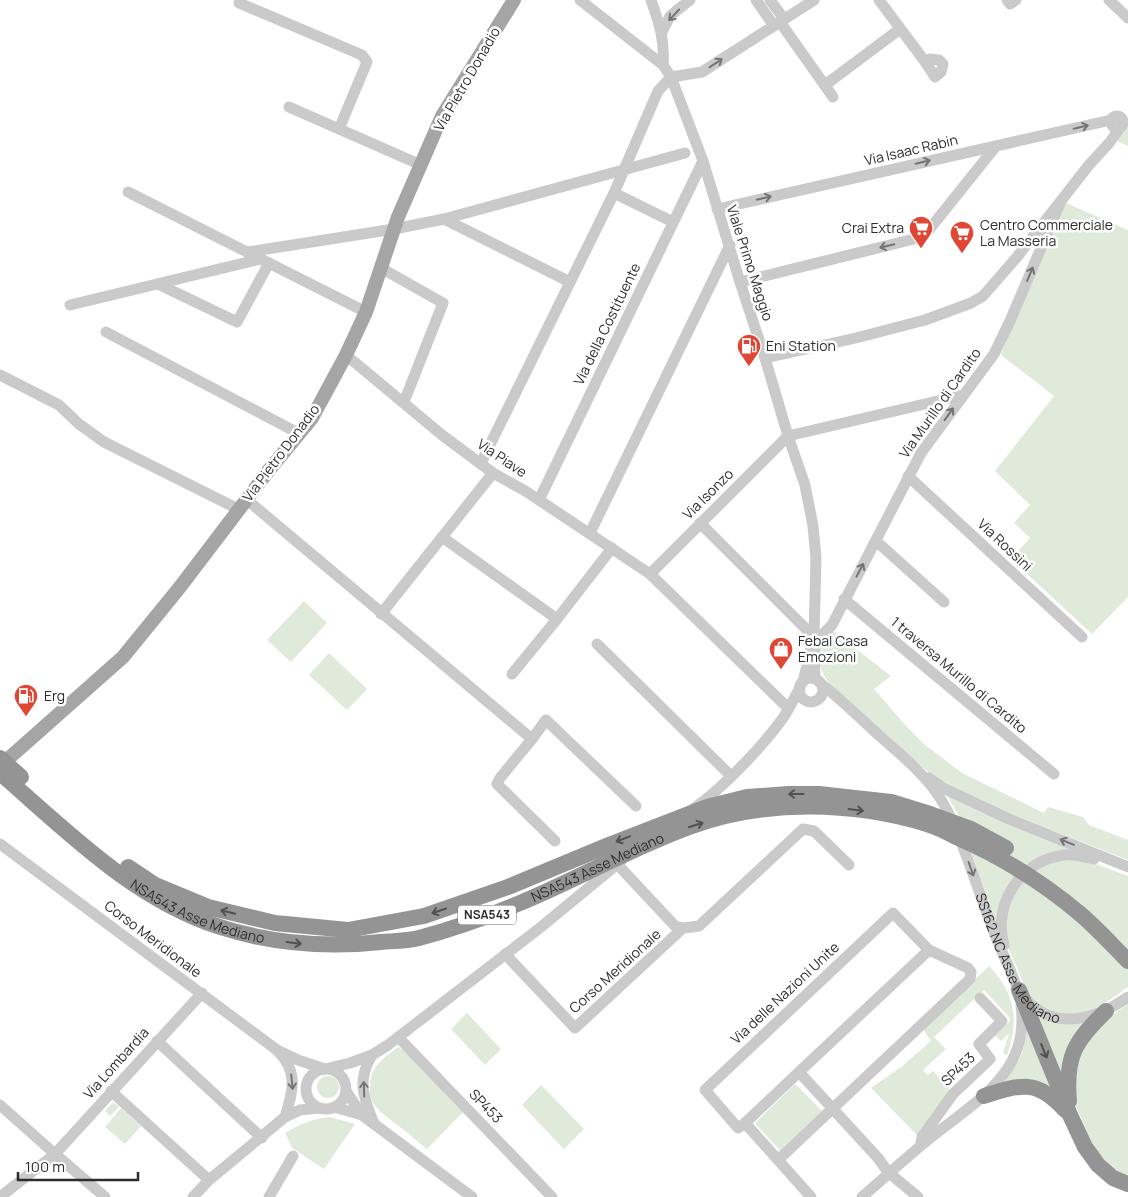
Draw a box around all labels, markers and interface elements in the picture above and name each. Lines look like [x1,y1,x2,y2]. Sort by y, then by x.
one-way arrow [668,8,680,21]
street label: Via Pietro Donadio [429,23,504,134]
one-way arrow [709,58,723,68]
one-way arrow [1073,122,1089,131]
street label: Via Isaac Rabin [862,130,959,169]
one-way arrow [914,157,930,167]
one-way arrow [756,193,772,202]
street label: Viale Primo Maggio [723,202,778,323]
supermarket icon: Crai Extra [908,215,934,249]
place label: Centro Commerciale La Masseria [980,215,1113,250]
place label: Crai Extra [842,218,904,237]
supermarket icon: Centro Commerciale La Masseria [949,220,975,254]
one-way arrow [879,242,895,251]
street label: Via della Costituente [569,259,644,388]
one-way arrow [1027,267,1036,282]
fuel station icon: Eni Station [736,333,762,367]
place label: Eni Station [766,336,836,355]
street label: Via Murillo di Cardito [894,344,985,462]
street label: Via Pietro Donadio [238,400,323,505]
one-way arrow [944,408,955,421]
street label: Via Piave [474,434,531,481]
street label: Via Isonzo [678,464,737,523]
street label: Via Rossini [974,514,1037,575]
one-way arrow [856,563,865,578]
street label: 1 traversa Murillo di Cardito [887,612,1031,737]
place label: Febal Casa Emozioni [798,631,868,666]
shop icon: Febal Casa Emozioni [768,636,794,670]
fuel station icon: Erg [13,683,39,717]
place label: Erg [44,686,65,705]
one-way arrow [788,789,804,799]
one-way arrow [847,805,863,815]
one-way arrow [687,820,703,829]
street label: NSA543 Asse Mediano [528,828,667,906]
one-way arrow [616,835,631,844]
one-way arrow [1060,837,1075,846]
one-way arrow [967,861,976,876]
street label: NSA543 Asse Mediano [127,874,266,947]
street label: SS162 NC Asse Mediano [971,890,1062,1027]
street label: Corso Meridionale [101,896,206,981]
road number: NSA543 [458,906,516,924]
one-way arrow [221,907,237,916]
one-way arrow [432,907,448,916]
street label: Corso Meridionale [565,924,665,1017]
street label: Via delle Nazioni Unite [726,937,843,1048]
one-way arrow [285,938,301,948]
street label: Via Lombardia [79,1023,153,1102]
one-way arrow [1039,1043,1049,1058]
street label: SP453 [936,1048,979,1090]
one-way arrow [287,1074,297,1090]
one-way arrow [359,1082,368,1098]
street label: SP453 [465,1084,507,1127]
scale bar [18,1150,138,1182]
text: 100 m [25,1156,65,1177]

